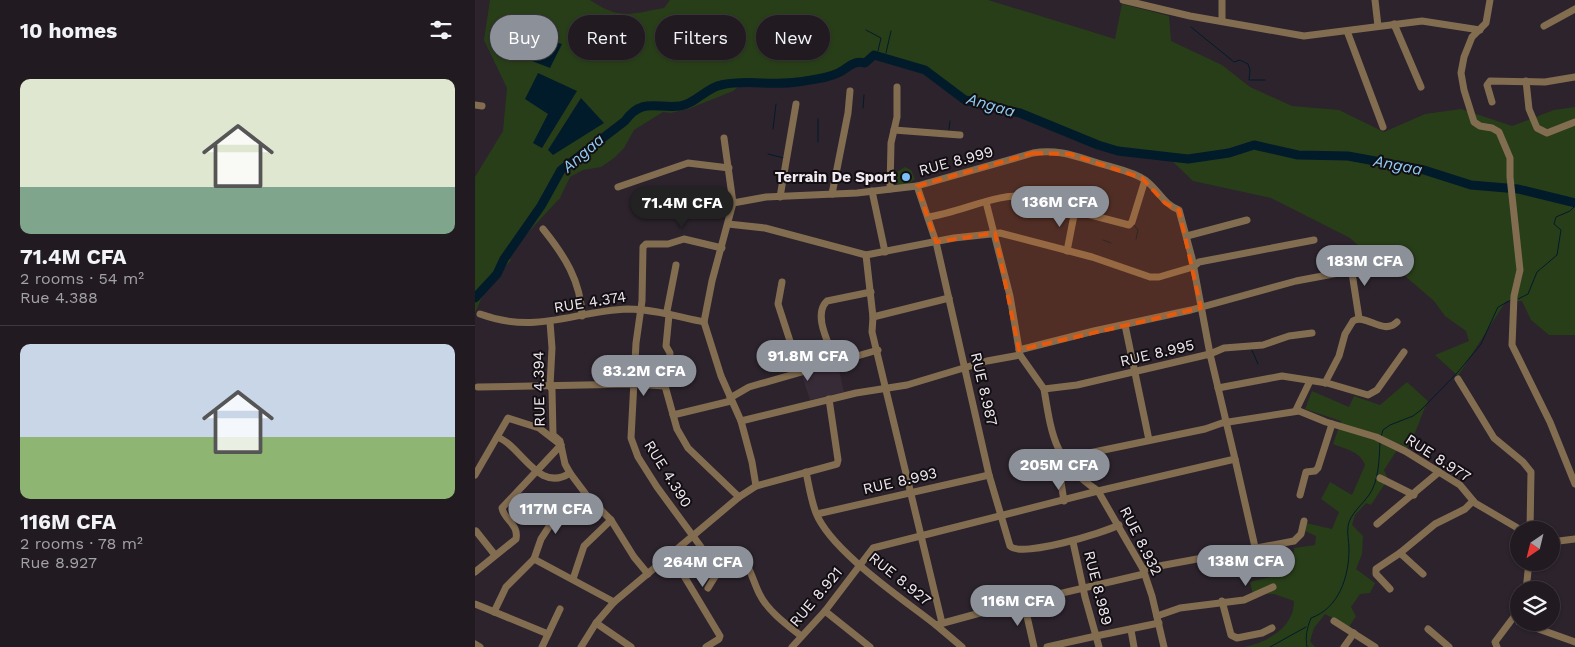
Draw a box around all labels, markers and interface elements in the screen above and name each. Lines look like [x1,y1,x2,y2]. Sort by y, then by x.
chip: Buy [490,15,558,60]
chip: Rent [568,15,645,60]
chip: Filters [655,15,746,60]
chip: New [756,15,830,60]
icon: filters [427,16,455,44]
text: 10 homes [20,18,117,43]
water label: Angaa [964,89,1017,121]
icon: home [193,111,283,201]
water label: Angaa [557,130,608,177]
street label: RUE 8.999 [917,142,995,180]
water label: Angaa [1371,151,1424,179]
place label: Terrain De Sport [775,168,896,186]
marker: Terrain De Sport [900,171,912,183]
pin: 71.4M CFA [625,186,739,229]
pin: 136M CFA [1008,186,1112,228]
text: 136M CFA [1022,192,1098,211]
text: 71.4M CFA [641,193,723,212]
text: 71.4M CFA [20,244,127,269]
pin: 183M CFA [1313,244,1417,287]
text: 183M CFA [1327,251,1403,270]
text: 2 rooms · 54 m² [20,269,144,288]
street label: RUE 4.374 [553,287,627,317]
text: Rue 4.388 [20,288,98,307]
street label: RUE 8.995 [1118,336,1196,370]
pin: 91.8M CFA [751,340,865,382]
text: 91.8M CFA [767,346,849,365]
street label: RUE 4.394 [529,351,549,427]
street label: RUE 8.987 [967,351,1001,427]
pin: 83.2M CFA [587,354,701,397]
text: 83.2M CFA [602,361,686,380]
icon: home [193,377,283,467]
street label: RUE 8.977 [1402,430,1474,486]
street label: RUE 4.390 [640,437,696,511]
pin: 205M CFA [1007,448,1111,491]
text: 205M CFA [1020,455,1098,474]
street label: RUE 8.993 [861,464,939,498]
pin: 117M CFA [504,492,608,535]
text: 117M CFA [519,499,593,518]
street label: RUE 8.932 [1116,504,1166,578]
text: 116M CFA [20,509,116,534]
north arrow [1510,521,1560,571]
map controls [1510,521,1560,631]
text: 2 rooms · 78 m² [20,534,143,553]
pin: 138M CFA [1194,544,1298,587]
pin: 264M CFA [651,546,755,588]
street label: RUE 8.927 [865,549,935,609]
street label: RUE 8.989 [1080,549,1116,627]
text: 138M CFA [1208,551,1284,570]
text: 264M CFA [663,552,743,571]
text: Rue 8.927 [20,553,97,572]
street label: RUE 8.921 [786,563,846,631]
button: layers [1510,581,1560,631]
pin: 116M CFA [966,584,1070,627]
text: 116M CFA [981,591,1055,610]

